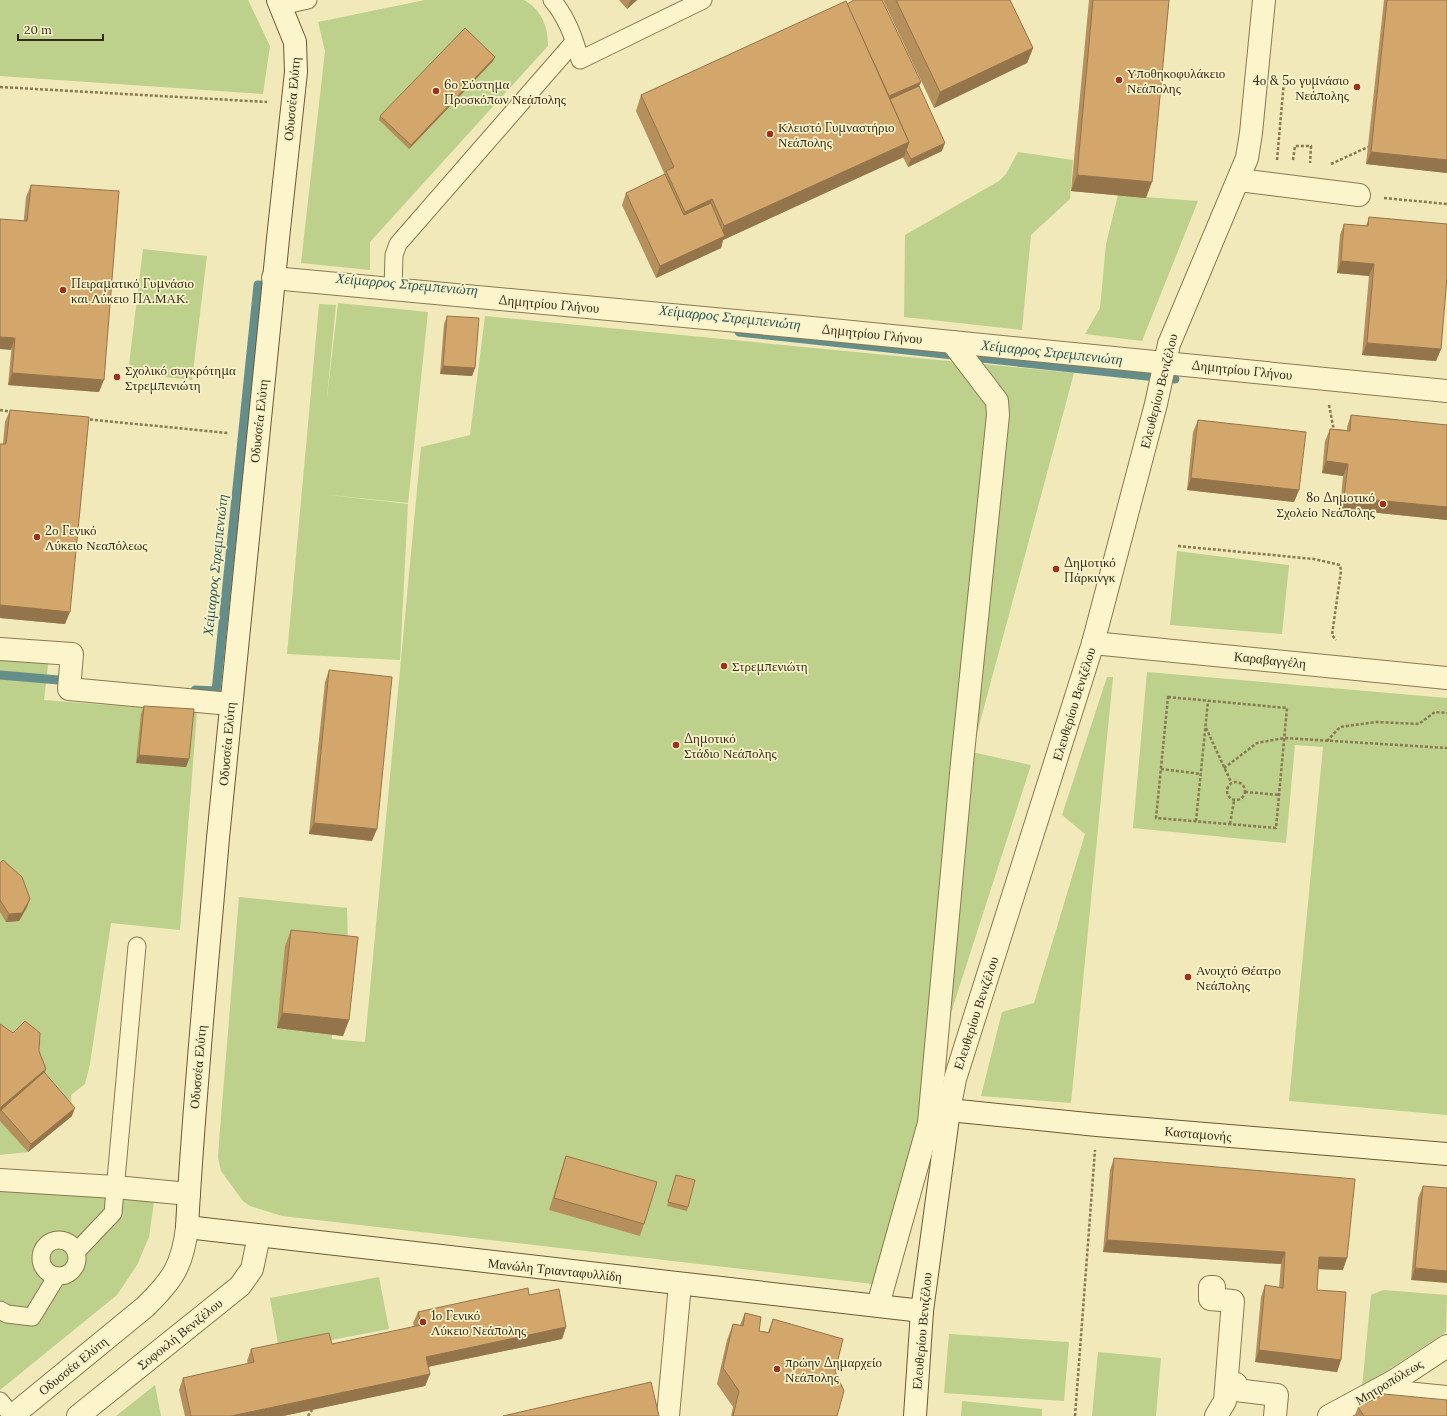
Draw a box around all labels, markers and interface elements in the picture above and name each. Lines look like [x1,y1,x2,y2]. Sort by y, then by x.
scale bar [18,16,103,42]
text: 20 m [24,22,52,37]
street label: Οδυσσέα Ελύτη [280,56,304,142]
place label: Υποθηκοφυλάκειο Νεάπολης [1127,65,1225,97]
place label: 4ο & 5ο γυμνάσιο Νεάπολης [1253,72,1350,104]
marker: Υποθηκοφυλάκειο Νεάπολης [1114,75,1124,85]
place label: 6ο Σύστημα Προσκόπων Νεάπολης [444,76,567,108]
marker: 4ο & 5ο γυμνάσιο Νεάπολης [1352,82,1362,92]
marker: 6ο Σύστημα Προσκόπων Νεάπολης [431,86,441,96]
place label: Κλειστό Γυμναστήριο Νεάπολης [778,119,895,151]
marker: Κλειστό Γυμναστήριο Νεάπολης [765,129,775,139]
water label: Χείμαρρος Στρεμπενιώτη [334,269,479,299]
place label: Πειραματικό Γυμνάσιο και Λύκειο ΠΑ.ΜΑΚ. [71,275,194,307]
marker: Πειραματικό Γυμνάσιο και Λύκειο ΠΑ.ΜΑΚ. [58,285,68,295]
street label: Δημητρίου Γλήνου [498,291,600,317]
water label: Χείμαρρος Στρεμπενιώτη [657,301,802,333]
street label: Δημητρίου Γλήνου [821,320,923,348]
street label: Ελευθερίου Βενιζέλου [1137,332,1181,450]
water label: Χείμαρρος Στρεμπενιώτη [979,336,1124,368]
street label: Δημητρίου Γλήνου [1191,356,1293,384]
place label: Σχολικό συγκρότημα Στρεμπενιώτη [125,362,236,394]
marker: Σχολικό συγκρότημα Στρεμπενιώτη [112,372,122,382]
street label: Οδυσσέα Ελύτη [246,378,272,464]
place label: 8ο Δημοτικό Σχολείο Νεάπολης [1276,489,1376,521]
water label: Χείμαρρος Στρεμπενιώτη [199,493,231,638]
marker: 8ο Δημοτικό Σχολείο Νεάπολης [1378,499,1388,509]
place label: 2ο Γενικό Λύκειο Νεαπόλεως [45,522,148,554]
marker: 2ο Γενικό Λύκειο Νεαπόλεως [32,532,42,542]
place label: Δημοτικό Πάρκινγκ [1064,554,1116,586]
marker: Δημοτικό Πάρκινγκ [1051,564,1061,574]
street label: Ελευθερίου Βενιζέλου [1049,645,1099,763]
street label: Καραβαγγέλη [1233,648,1307,672]
place label: Στρεμπενιώτη [732,658,808,675]
marker: Στρεμπενιώτη [719,661,729,671]
street label: Οδυσσέα Ελύτη [215,701,239,787]
place label: Δημοτικό Στάδιο Νεάπολης [684,730,778,762]
marker: Δημοτικό Στάδιο Νεάπολης [671,740,681,750]
street label: Ελευθερίου Βενιζέλου [950,954,1002,1072]
place label: Ανοιχτό Θέατρο Νεάπολης [1196,962,1281,994]
marker: Ανοιχτό Θέατρο Νεάπολης [1183,972,1193,982]
street label: Οδυσσέα Ελύτη [186,1024,210,1110]
street label: Κασταμονής [1164,1123,1233,1145]
street label: Μανώλη Τριανταφυλλίδη [487,1254,623,1286]
street label: Ελευθερίου Βενιζέλου [908,1272,936,1390]
street label: Σοφοκλή Βενιζέλου [134,1294,226,1374]
place label: 1ο Γενικό Λύκειο Νεάπολης [431,1307,527,1339]
marker: 1ο Γενικό Λύκειο Νεάπολης [418,1317,428,1327]
street label: Οδυσσέα Ελύτη [35,1333,111,1399]
place label: πρώην Δημαρχείο Νεάπολης [785,1354,882,1386]
street label: Μητροπόλεως [1352,1355,1427,1409]
marker: πρώην Δημαρχείο Νεάπολης [772,1364,782,1374]

